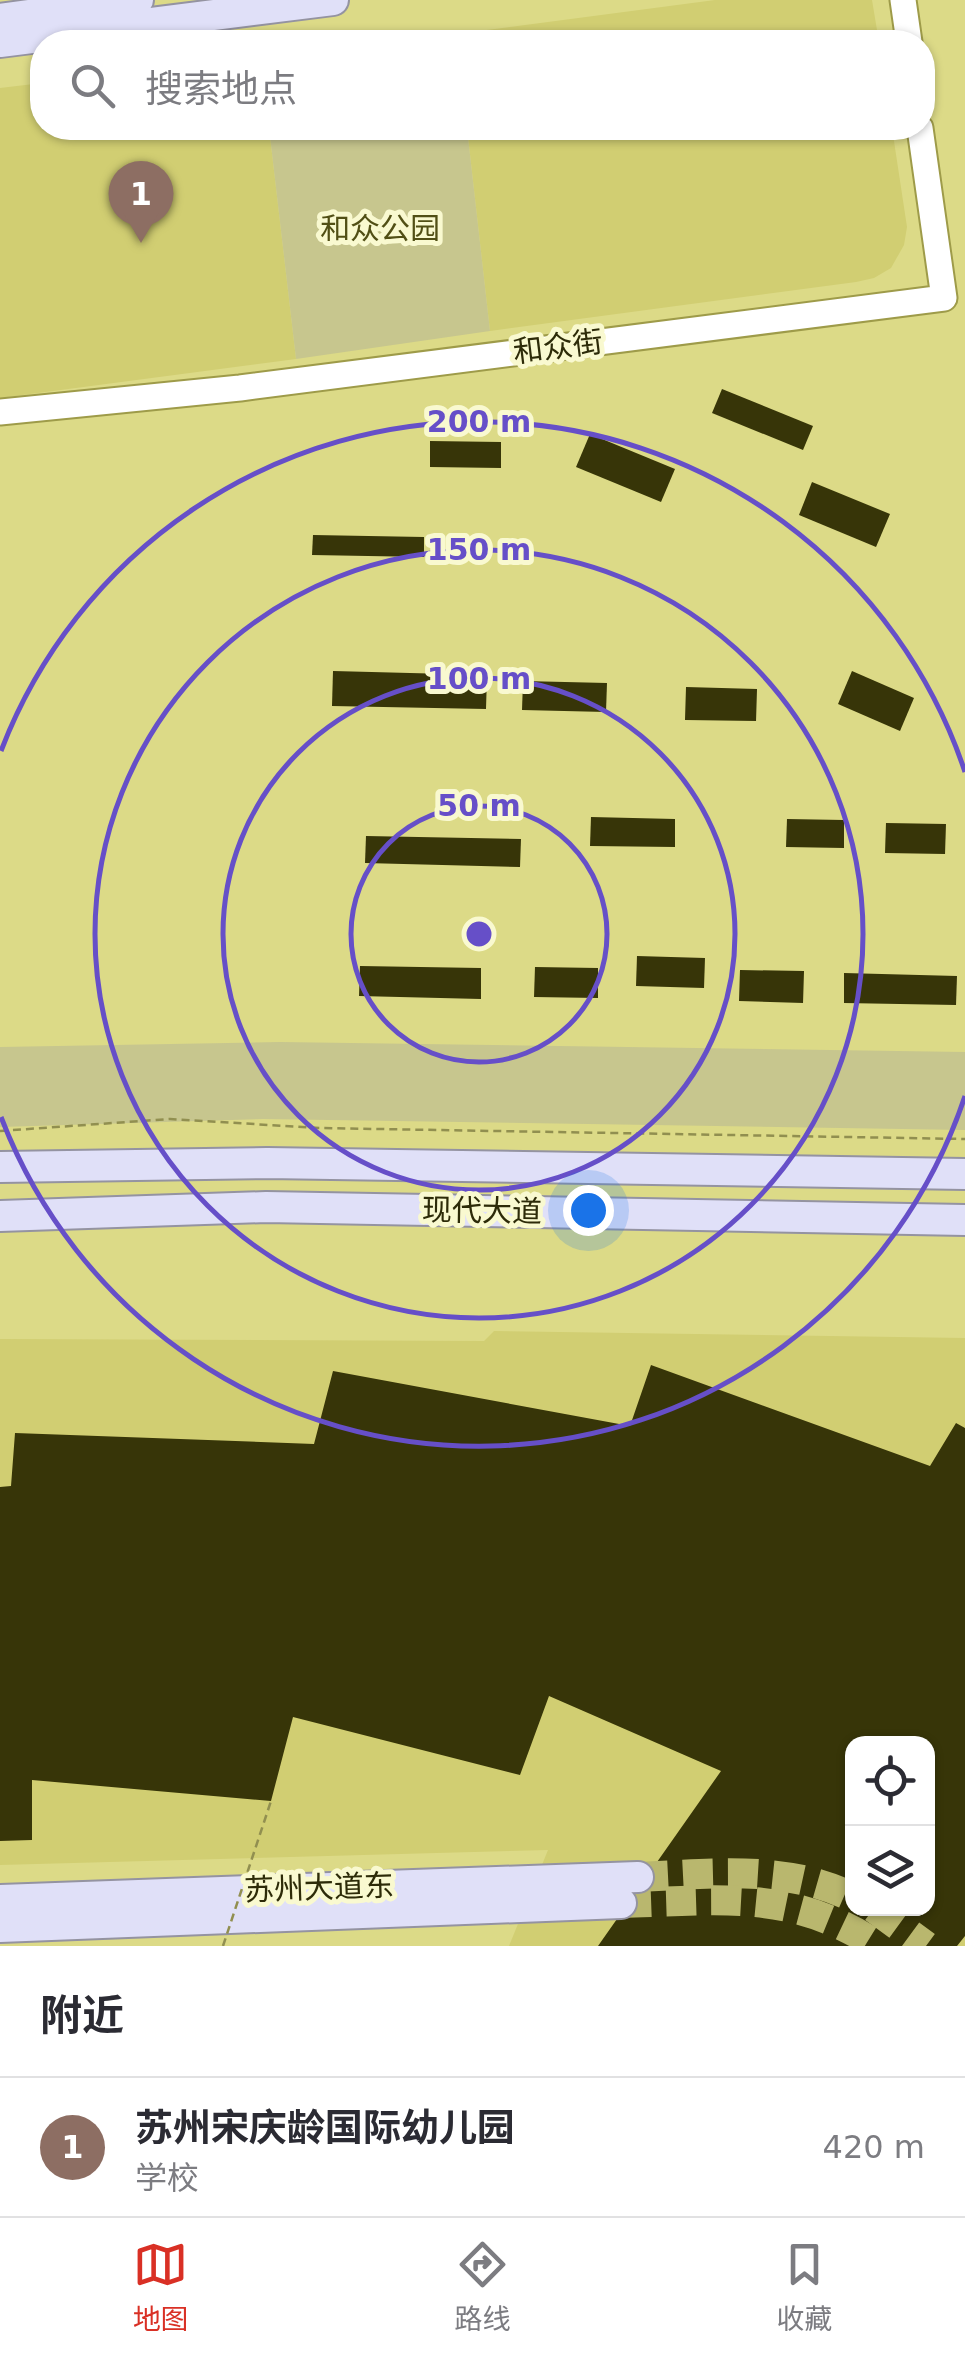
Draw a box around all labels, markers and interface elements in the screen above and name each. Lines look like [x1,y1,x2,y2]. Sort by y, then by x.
search box [30,30,935,140]
icon: search [65,58,120,113]
text: 搜索地点 [145,67,297,111]
pin: 1 [108,160,174,243]
park label: 和众公园 [320,211,440,246]
street label: 和众街 [511,324,605,369]
text: 200 m [427,404,531,439]
text: 150 m [427,532,531,567]
text: 100 m [427,661,531,696]
text: 50 m [437,788,521,823]
centre of rings [461,916,497,952]
your location [563,1185,614,1236]
street label: 现代大道 [422,1192,542,1229]
map controls [845,1736,935,1916]
button: locate [845,1736,935,1826]
button: layers [845,1826,935,1916]
street label: 苏州大道东 [243,1867,395,1908]
text: 附近 [40,1991,124,2040]
text: 苏州宋庆龄国际幼儿园 [135,2106,515,2150]
text: 1 [61,2128,84,2166]
text: 420 m [823,2128,925,2166]
text: 学校 [135,2159,199,2197]
tab: 地图 [133,2237,189,2337]
tab: 路线 [454,2237,510,2337]
tab: 收藏 [776,2237,832,2337]

